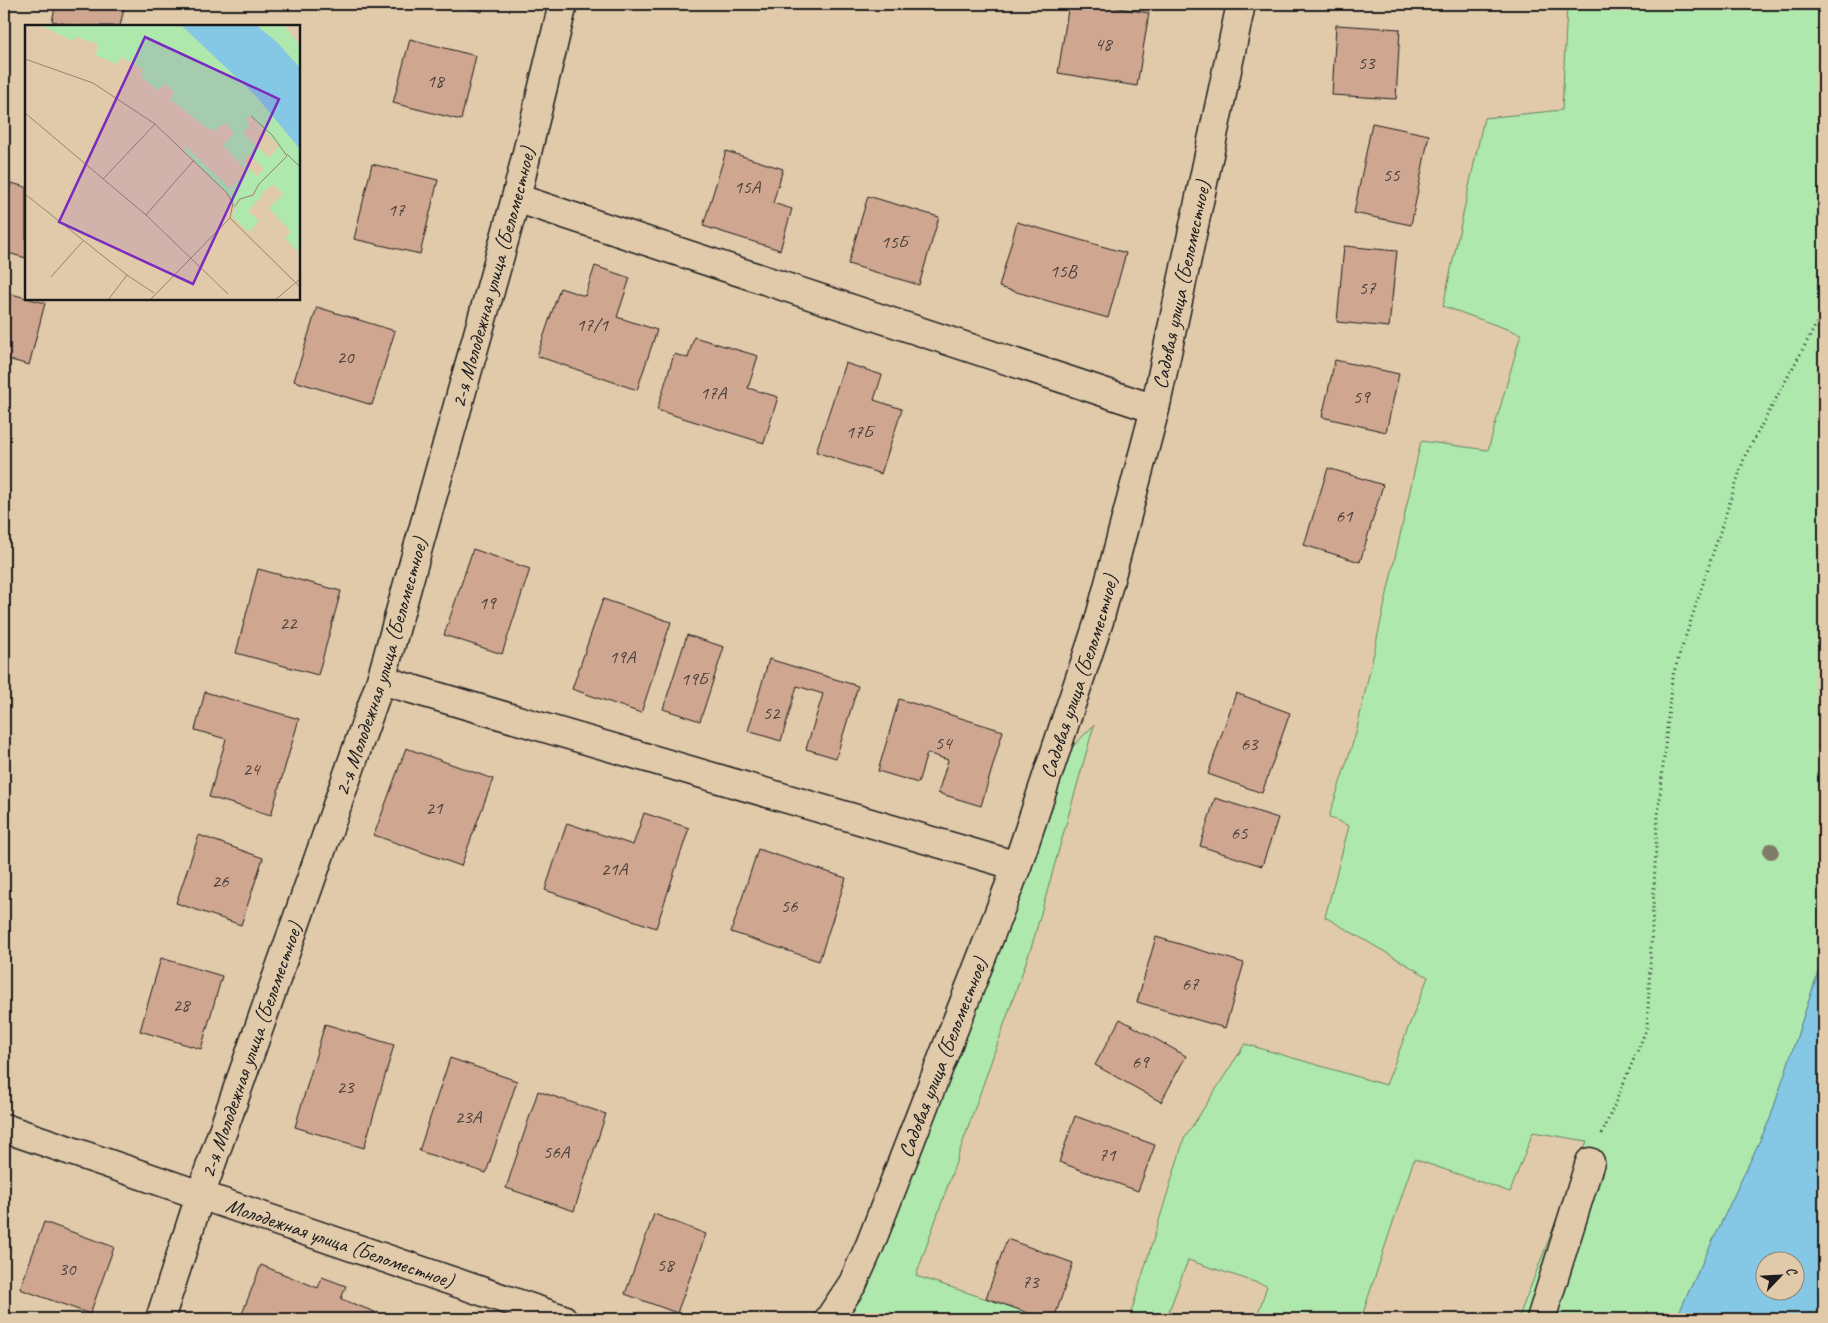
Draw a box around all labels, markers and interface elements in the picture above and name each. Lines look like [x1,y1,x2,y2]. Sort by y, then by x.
inset map [25,25,300,300]
house number: 48 [1094,32,1114,56]
house number: 53 [1357,51,1376,75]
house number: 18 [426,69,446,93]
street label: 2-я Молодежная улица (Беломестное) [445,144,541,411]
house number: 55 [1382,163,1401,187]
house number: 15А [734,175,762,199]
street label: Садовая улица (Беломестное) [1147,177,1216,391]
house number: 17 [387,198,406,222]
house number: 15Б [881,230,911,254]
house number: 15В [1050,259,1078,283]
house number: 57 [1358,276,1377,300]
house number: 17/1 [576,313,609,337]
house number: 20 [336,345,355,369]
house number: 17А [700,381,728,405]
house number: 59 [1352,385,1371,409]
house number: 17Б [846,420,876,444]
house number: 61 [1335,504,1354,528]
street label: 2-я Молодежная улица (Беломестное) [328,534,434,799]
street label: Садовая улица (Беломестное) [1034,571,1124,781]
house number: 19 [478,591,497,615]
house number: 22 [279,611,298,635]
house number: 19А [609,645,637,669]
house number: 19Б [681,667,711,691]
house number: 52 [762,701,781,725]
house number: 54 [934,731,954,755]
house number: 63 [1240,732,1259,756]
house number: 24 [242,757,262,781]
house number: 21 [425,796,444,820]
house number: 65 [1230,821,1249,845]
house number: 21А [601,857,629,881]
house number: 26 [211,869,230,893]
house number: 56 [780,894,799,918]
street label: 2-я Молодежная улица (Беломестное) [194,918,308,1181]
street label: Садовая улица (Беломестное) [892,953,994,1161]
house number: 67 [1181,972,1200,996]
house number: 28 [172,993,192,1017]
house number: 69 [1131,1050,1150,1074]
house number: 23 [336,1075,355,1099]
house number: 23А [455,1105,483,1129]
house number: 56А [543,1140,571,1164]
house number: 71 [1098,1143,1117,1167]
street label: Молодежная улица (Беломестное) [223,1192,458,1294]
north arrow [1756,1250,1806,1300]
house number: 58 [656,1253,676,1277]
house number: 30 [58,1257,77,1281]
text: С [1782,1264,1801,1279]
house number: 73 [1021,1270,1040,1294]

